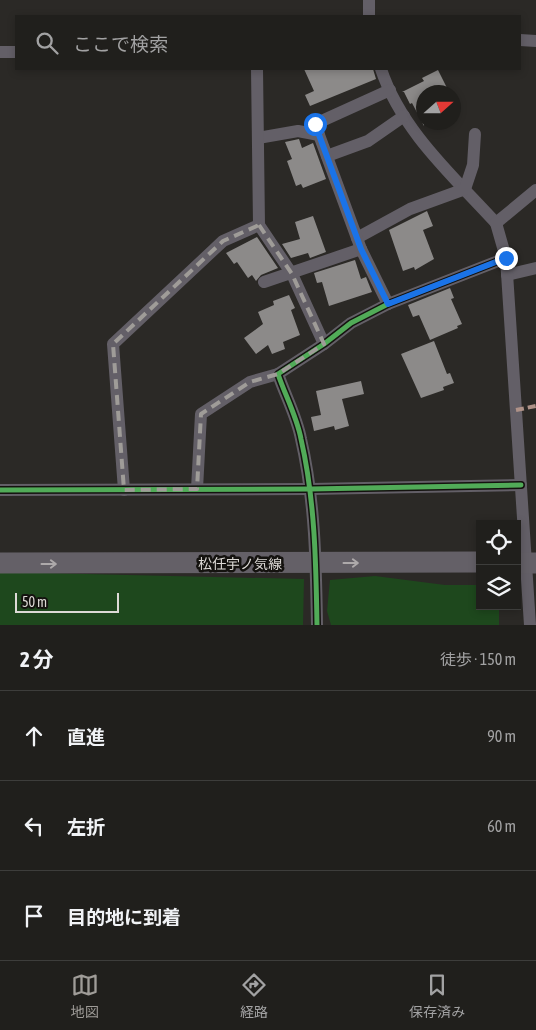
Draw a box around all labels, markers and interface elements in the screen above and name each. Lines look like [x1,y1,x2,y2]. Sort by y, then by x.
search box [15,15,521,70]
icon: search [33,29,61,57]
text: ここで検索 [73,33,168,55]
north arrow [416,85,461,130]
route start [304,113,327,136]
route end [495,247,518,270]
map controls [476,520,521,610]
button: locate [476,520,521,565]
street label: 松任宇ノ気線 [198,556,282,572]
one-way arrow [342,558,359,568]
one-way arrow [40,559,56,569]
button: layers [476,565,521,610]
scale bar [15,590,119,613]
text: 50 m [22,594,47,610]
text: 2 分 [20,647,54,671]
text: 徒歩 · 150 m [440,650,516,668]
icon: ahead [20,722,48,750]
text: 直進 [67,726,105,748]
text: 90 m [487,727,516,745]
icon: left [20,812,48,840]
text: 左折 [67,816,105,838]
text: 60 m [487,817,516,835]
icon: arrive [20,902,48,930]
text: 目的地に到着 [67,906,181,928]
tab: 地図 [71,971,99,1021]
tab: 経路 [240,971,268,1021]
tab: 保存済み [409,971,465,1021]

